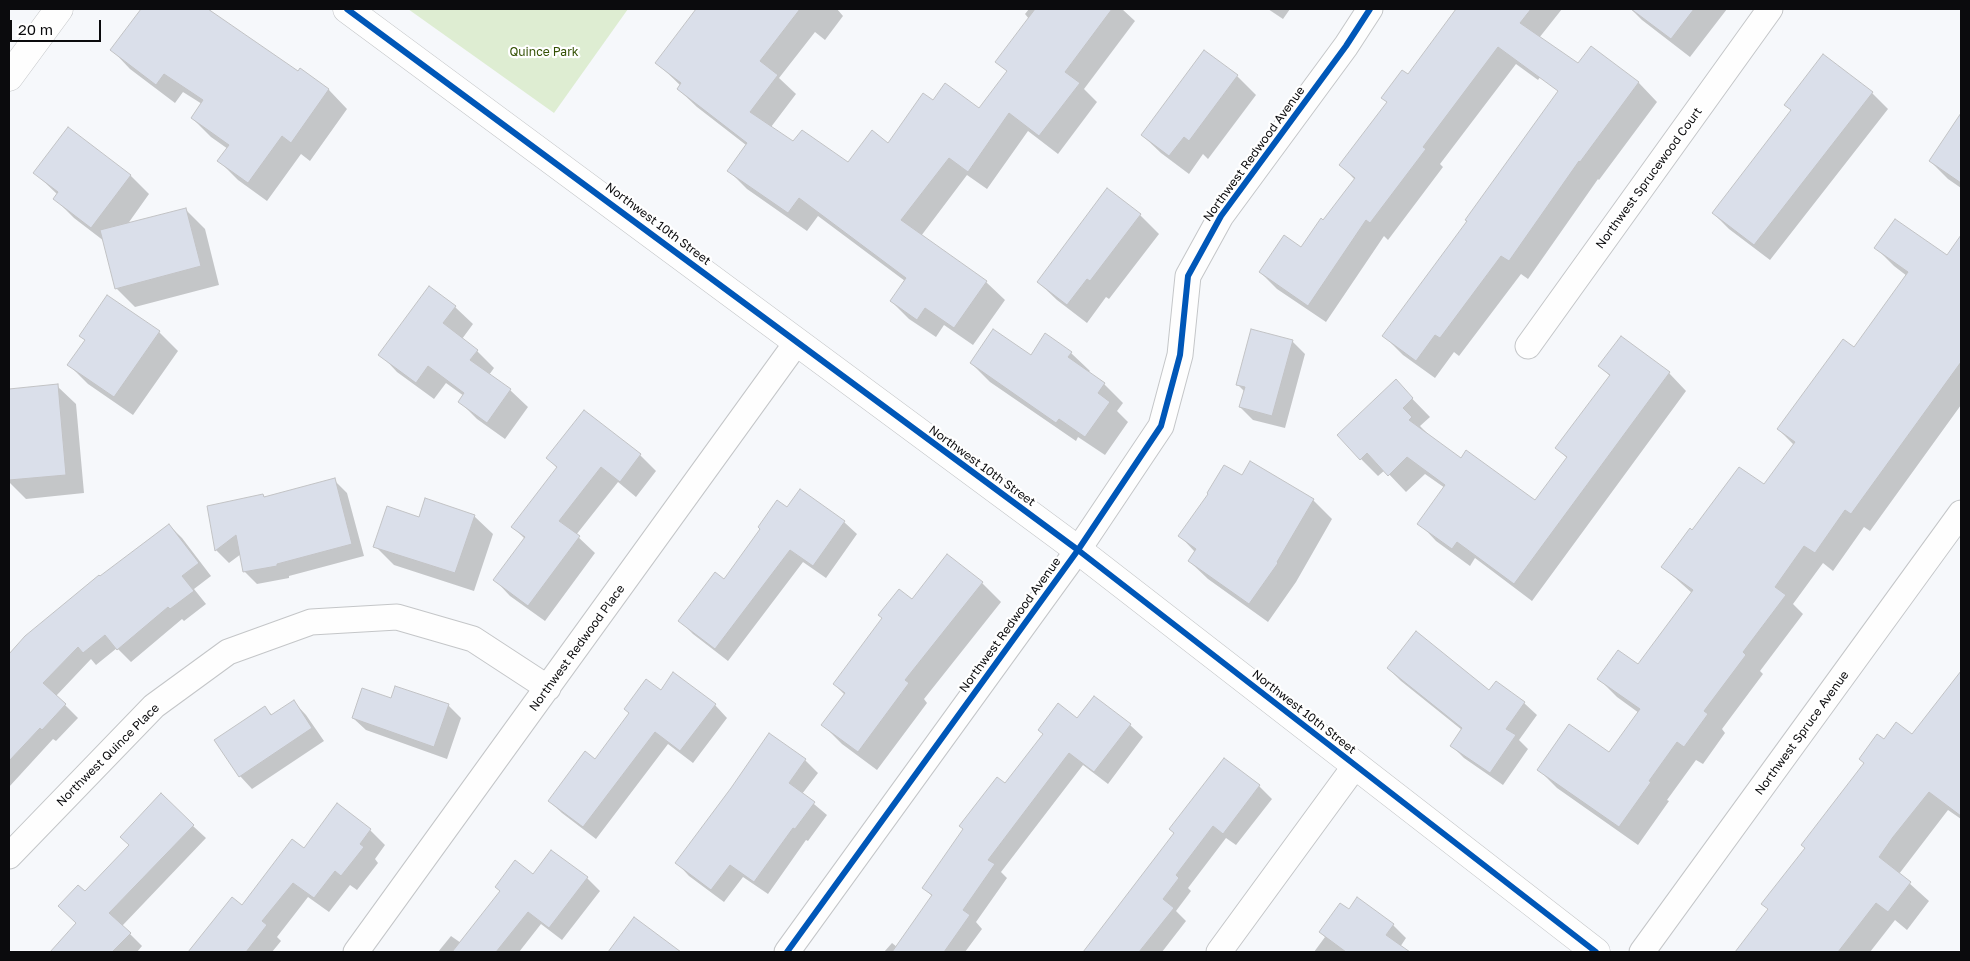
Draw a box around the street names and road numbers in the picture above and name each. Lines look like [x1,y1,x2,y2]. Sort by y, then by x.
street label: Northwest Redwood Avenue [1200,84,1308,224]
street label: Northwest Sprucewood Court [1593,105,1705,251]
street label: Northwest 10th Street [603,180,713,268]
street label: Northwest 10th Street [926,423,1038,509]
street label: Northwest Redwood Avenue [956,555,1064,695]
street label: Northwest Redwood Place [526,582,628,714]
street label: Northwest 10th Street [1249,667,1359,757]
street label: Northwest Spruce Avenue [1752,668,1852,798]
street label: Northwest Quince Place [54,701,162,809]

